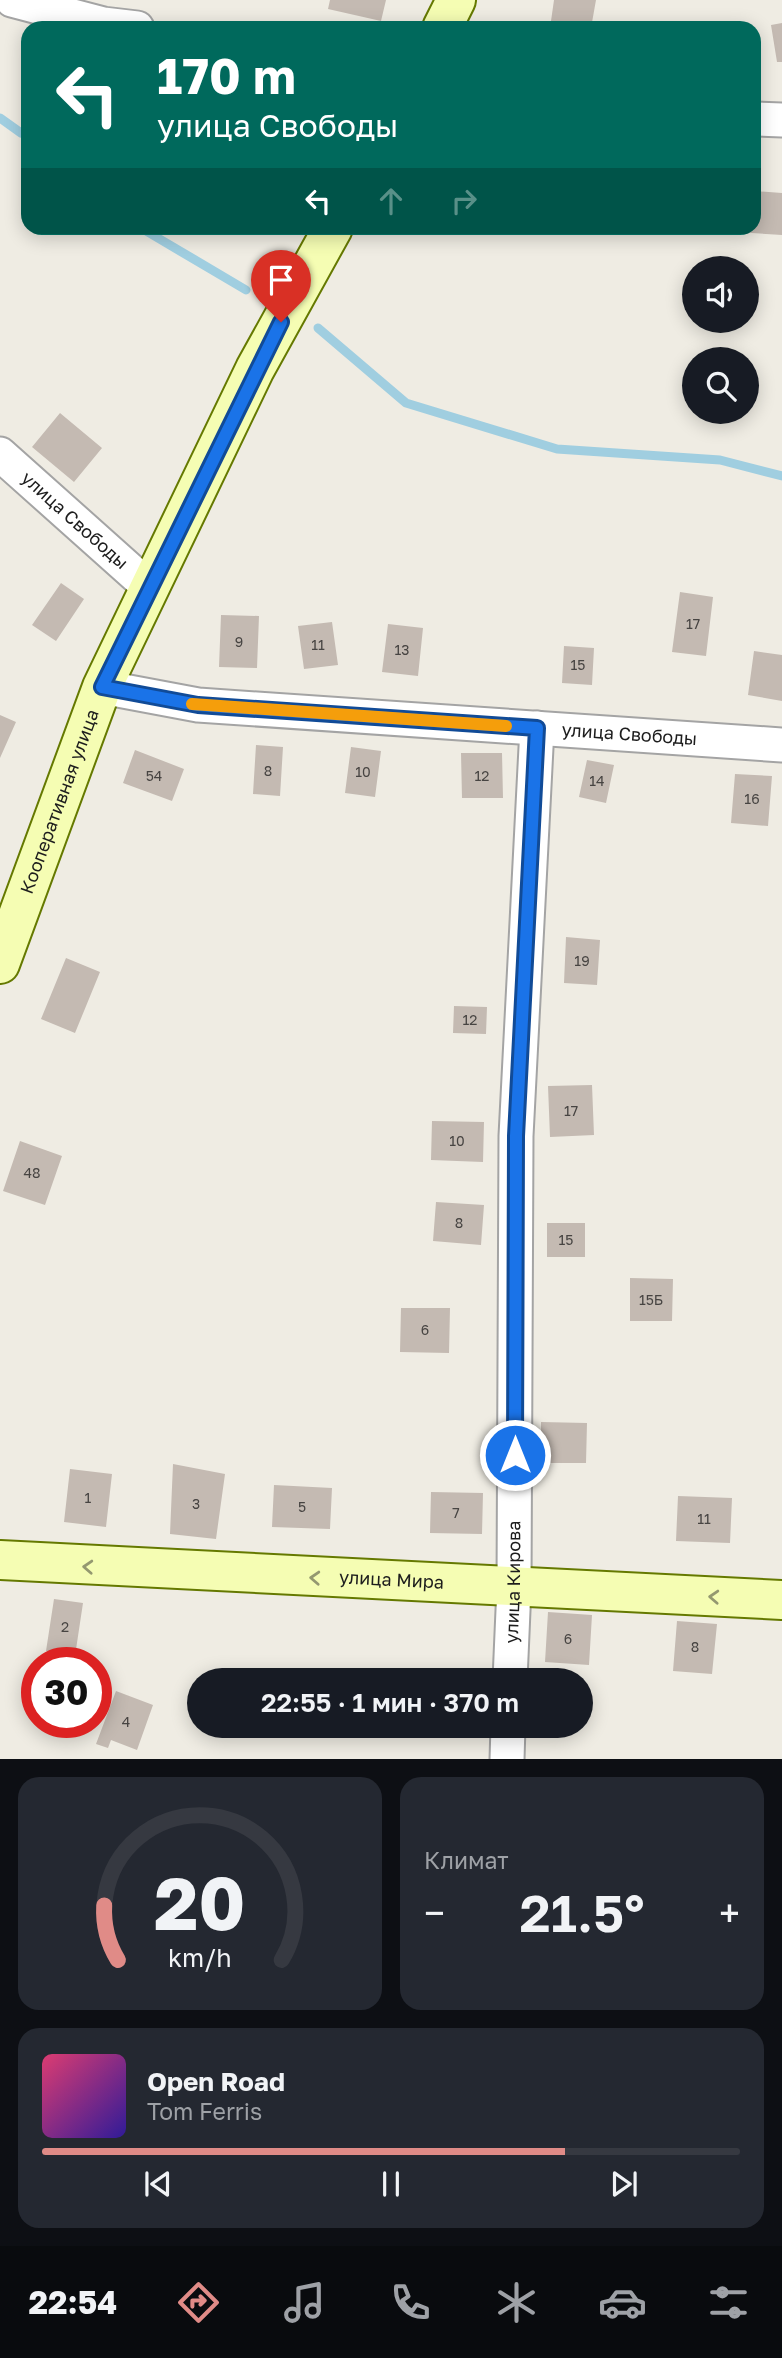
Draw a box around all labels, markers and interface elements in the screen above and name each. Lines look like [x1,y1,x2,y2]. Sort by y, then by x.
text: 170 m [157,46,296,105]
icon: left [42,49,133,140]
text: улица Свободы [157,106,398,144]
icon: left [299,182,337,220]
icon: ahead [372,182,410,220]
icon: right [445,182,483,220]
pin [251,250,311,322]
map controls [682,256,759,424]
button: sound [682,256,759,333]
icon: arrive [262,261,300,299]
button: search [682,347,759,424]
street label: улица Свободы [17,466,133,573]
house number: 17 [686,615,700,632]
house number: 9 [235,633,243,650]
house number: 11 [311,636,325,653]
house number: 13 [395,641,409,658]
house number: 15 [571,656,585,673]
street label: Кооперативная улица [15,706,103,897]
street label: улица Свободы [561,718,698,749]
house number: 8 [264,762,272,779]
house number: 10 [355,763,371,780]
house number: 54 [146,767,162,784]
house number: 12 [475,767,489,784]
house number: 14 [589,772,605,789]
house number: 16 [744,790,760,807]
house number: 19 [574,952,590,969]
house number: 12 [463,1011,477,1028]
house number: 17 [564,1102,578,1119]
house number: 10 [449,1132,465,1149]
house number: 48 [23,1164,41,1181]
house number: 8 [455,1214,463,1231]
house number: 15 [559,1231,573,1248]
house number: 15Б [639,1291,663,1308]
house number: 6 [421,1321,429,1338]
position arrow [478,1418,552,1492]
house number: 1 [85,1489,92,1506]
house number: 3 [192,1495,200,1512]
house number: 5 [298,1498,306,1515]
house number: 7 [452,1504,460,1521]
house number: 11 [697,1510,711,1527]
street label: улица Кирова [500,1520,524,1644]
one-way arrow [82,1560,93,1575]
street label: улица Мира [339,1565,445,1593]
one-way arrow [310,1570,321,1585]
one-way arrow [708,1589,719,1604]
house number: 2 [61,1618,69,1635]
house number: 6 [564,1630,572,1647]
house number: 8 [691,1638,699,1655]
speed limit sign: 30 [21,1647,112,1738]
text: 22:55 · 1 мин · 370 m [261,1687,519,1718]
house number: 4 [122,1713,130,1730]
text: Климат [424,1846,509,1874]
text: 20 [154,1859,246,1946]
text: 21.5° [520,1881,644,1943]
text: − [424,1890,445,1935]
text: + [719,1890,740,1935]
text: km/h [168,1941,232,1972]
text: Open Road [147,2066,285,2097]
text: Tom Ferris [147,2097,262,2125]
icon: previous [139,2165,177,2203]
icon: pause [372,2165,410,2203]
icon: next [605,2165,643,2203]
icon: directions [174,2278,223,2327]
icon: music [280,2278,329,2327]
icon: phone [386,2278,435,2327]
icon: climate [492,2278,541,2327]
icon: car [598,2278,647,2327]
icon: filters [704,2278,753,2327]
text: 22:54 [29,2283,117,2321]

